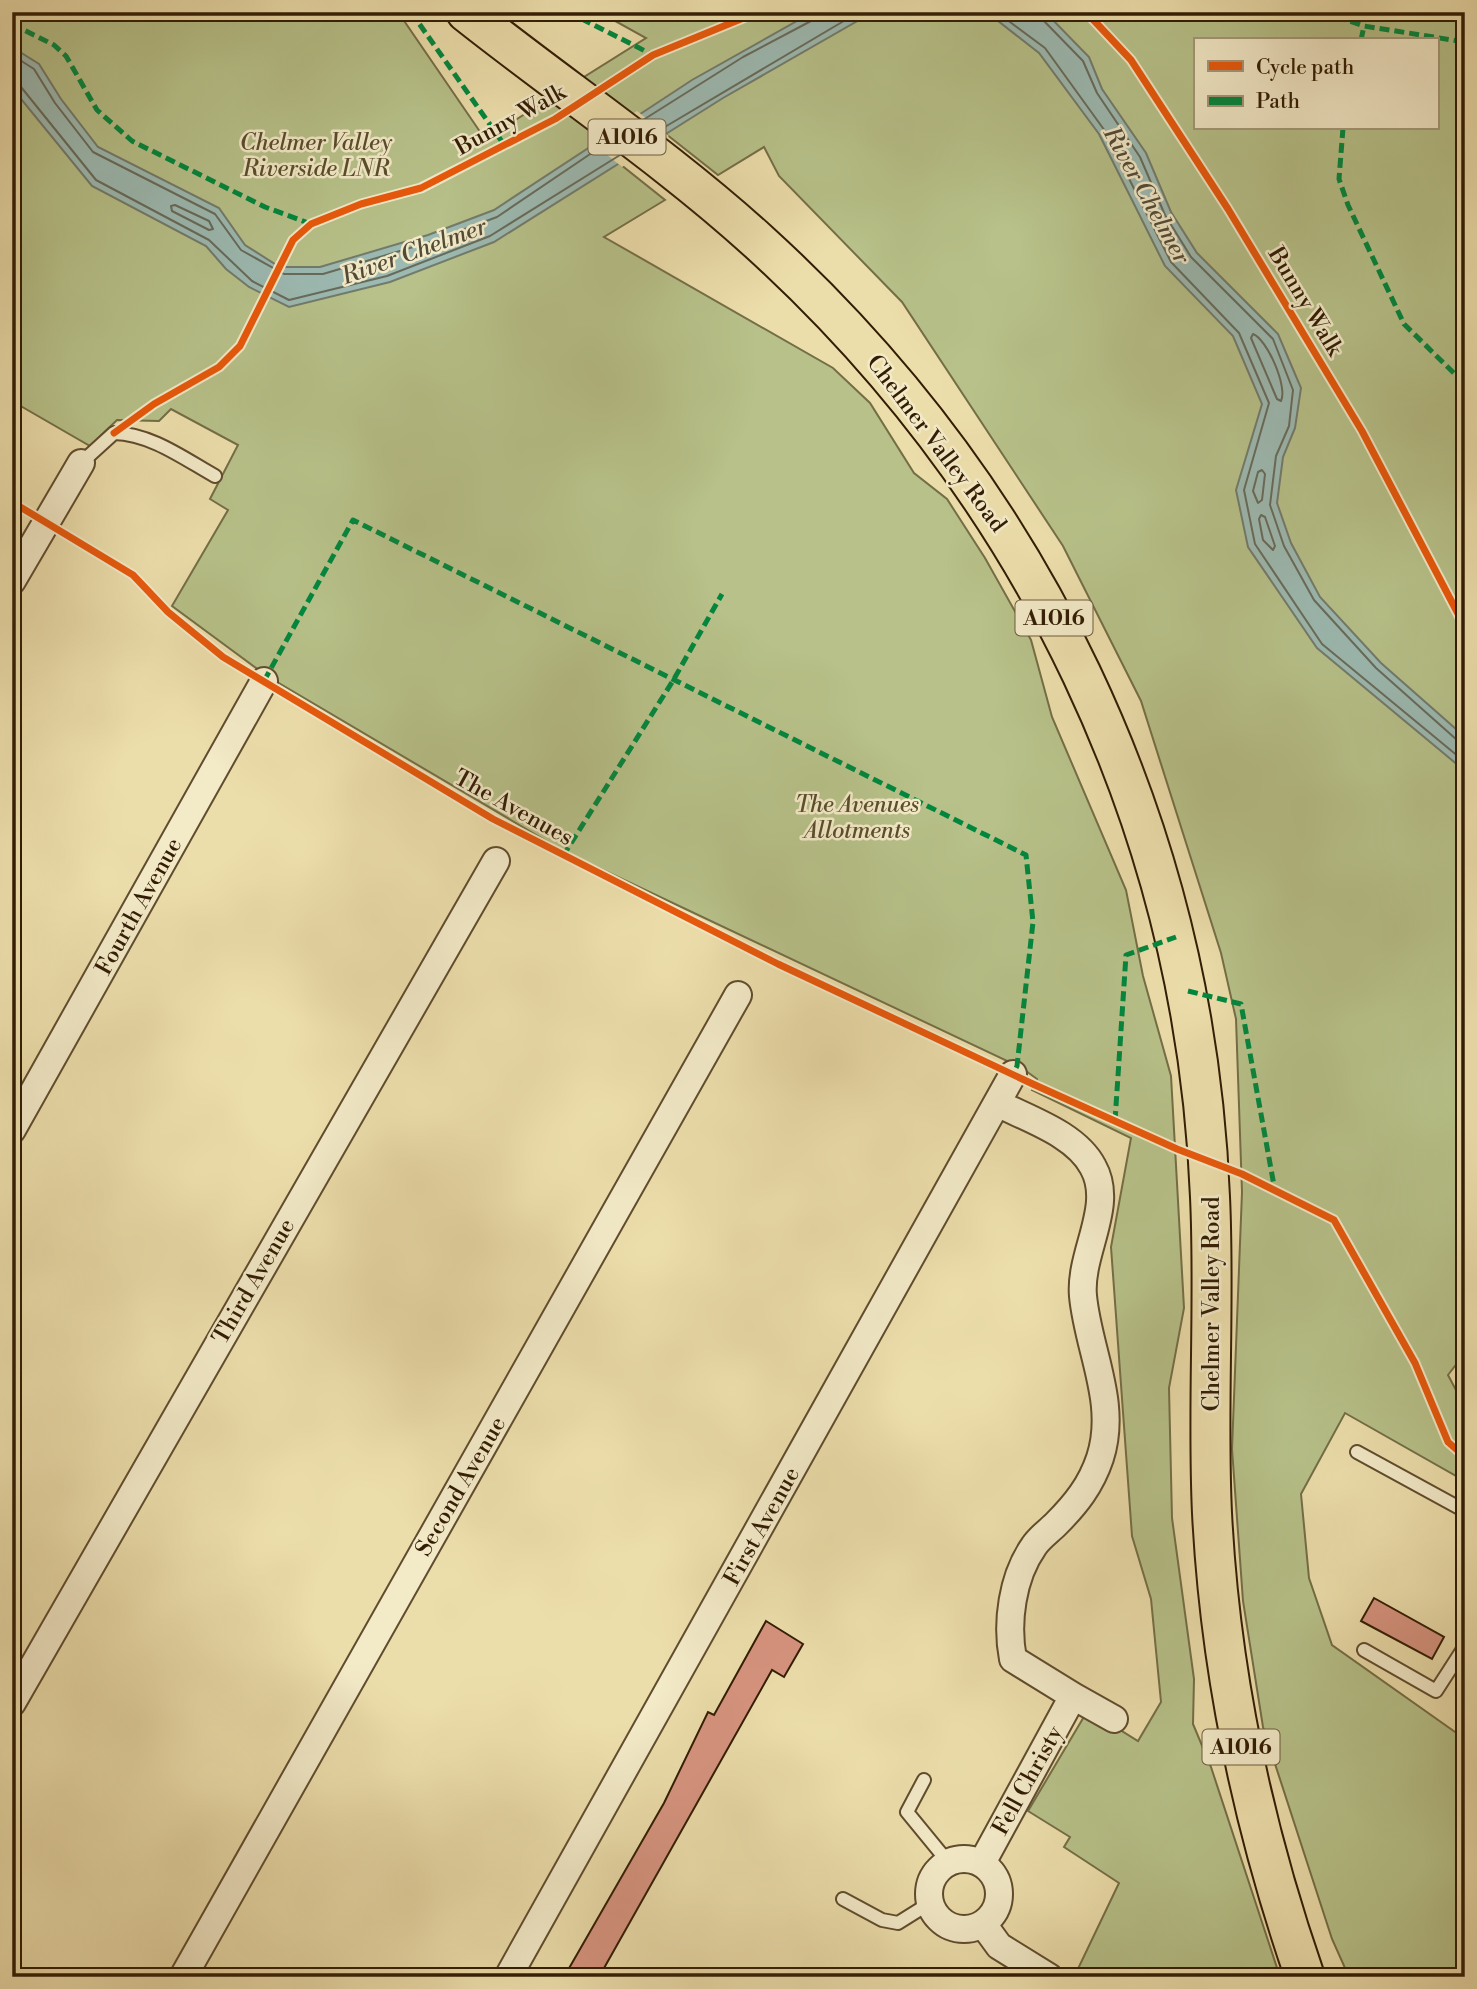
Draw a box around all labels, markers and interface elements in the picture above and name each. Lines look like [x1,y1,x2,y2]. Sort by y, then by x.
legend [1194,38,1438,130]
text: Cycle path [1256,55,1355,81]
street label: Bunny Walk [449,78,572,162]
text: Path [1256,89,1301,115]
road number: A1016 [588,120,666,154]
water label: River Chelmer [1096,121,1197,270]
park label: Chelmer Valley Riverside LNR [240,129,393,183]
water label: River Chelmer [337,212,492,292]
street label: Bunny Walk [1261,241,1349,362]
street label: Chelmer Valley Road [860,349,1012,538]
road number: A1016 [1016,600,1092,636]
street label: The Avenues [449,764,578,852]
park label: The Avenues Allotments [795,791,919,845]
street label: Fourth Avenue [90,833,188,980]
street label: Chelmer Valley Road [1198,1197,1226,1411]
street label: Third Avenue [207,1214,301,1349]
street label: Second Avenue [410,1412,512,1561]
street label: First Avenue [718,1462,806,1591]
street label: Fell Christy [986,1720,1070,1840]
road number: A1016 [1202,1730,1280,1764]

